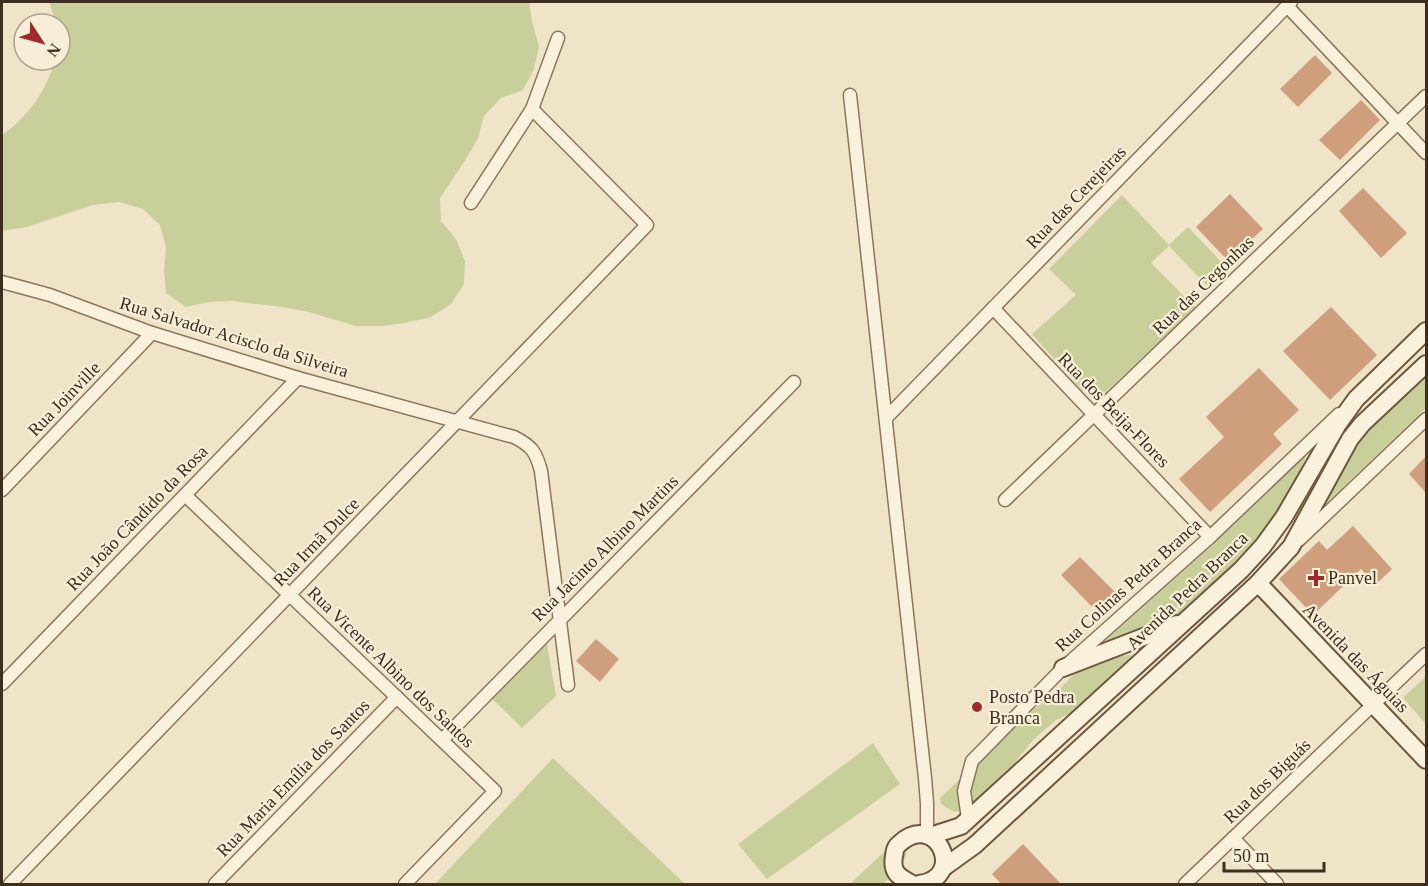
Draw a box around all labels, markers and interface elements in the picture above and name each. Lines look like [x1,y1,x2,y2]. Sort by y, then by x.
north arrow [12,12,72,72]
text: N [43,41,64,61]
street label: Rua das Cerejeiras [1022,142,1130,252]
street label: Rua das Cegonhas [1148,232,1258,338]
street label: Rua Salvador Acisclo da Silveira [117,293,351,381]
street label: Rua dos Beija-Flores [1054,348,1174,472]
street label: Rua Joinville [24,358,104,440]
street label: Rua João Cândido da Rosa [62,441,212,595]
street label: Rua Jacinto Albino Martins [528,471,682,625]
street label: Rua Irmã Dulce [269,494,363,590]
street label: Rua Colinas Pedra Branca [1051,514,1205,656]
street label: Avenida Pedra Branca [1122,528,1252,654]
place label: Panvel [1328,568,1377,588]
marker: Panvel [1309,571,1323,585]
street label: Rua Vicente Albino dos Santos [304,582,478,752]
street label: Avenida das Águias [1299,599,1414,717]
place label: Posto Pedra Branca [989,687,1075,728]
street label: Rua Maria Emília dos Santos [213,695,373,861]
marker: Posto Pedra Branca [970,700,984,714]
street label: Rua dos Biguás [1219,735,1315,827]
scale bar [1224,835,1324,873]
text: 50 m [1233,846,1270,866]

